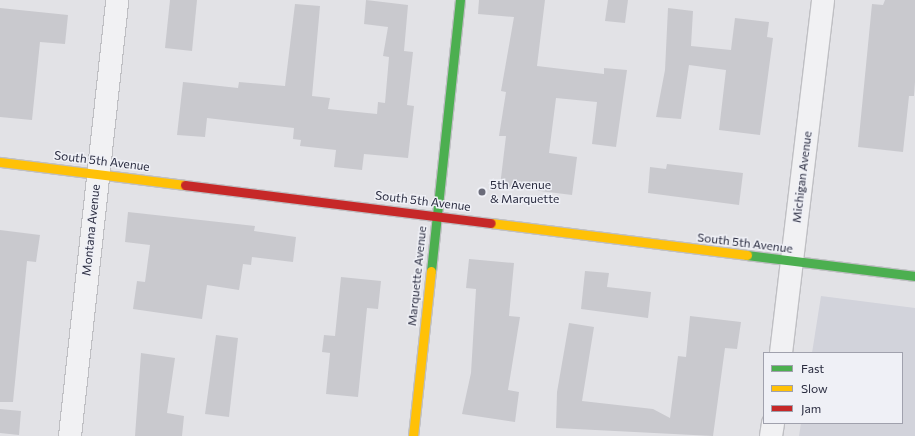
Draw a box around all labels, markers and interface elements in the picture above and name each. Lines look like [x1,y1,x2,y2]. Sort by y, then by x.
street label: Michigan Avenue [789,130,815,224]
street label: South 5th Avenue [53,148,151,174]
place label: 5th Avenue & Marquette [490,178,559,206]
street label: Montana Avenue [79,183,103,277]
marker: 5th Avenue & Marquette [477,187,487,197]
street label: South 5th Avenue [374,188,472,214]
street label: Marquette Avenue [405,225,429,327]
street label: South 5th Avenue [696,230,794,256]
legend [763,352,903,424]
text: Fast [801,361,824,375]
text: Slow [801,381,828,395]
text: Jam [801,401,821,415]

